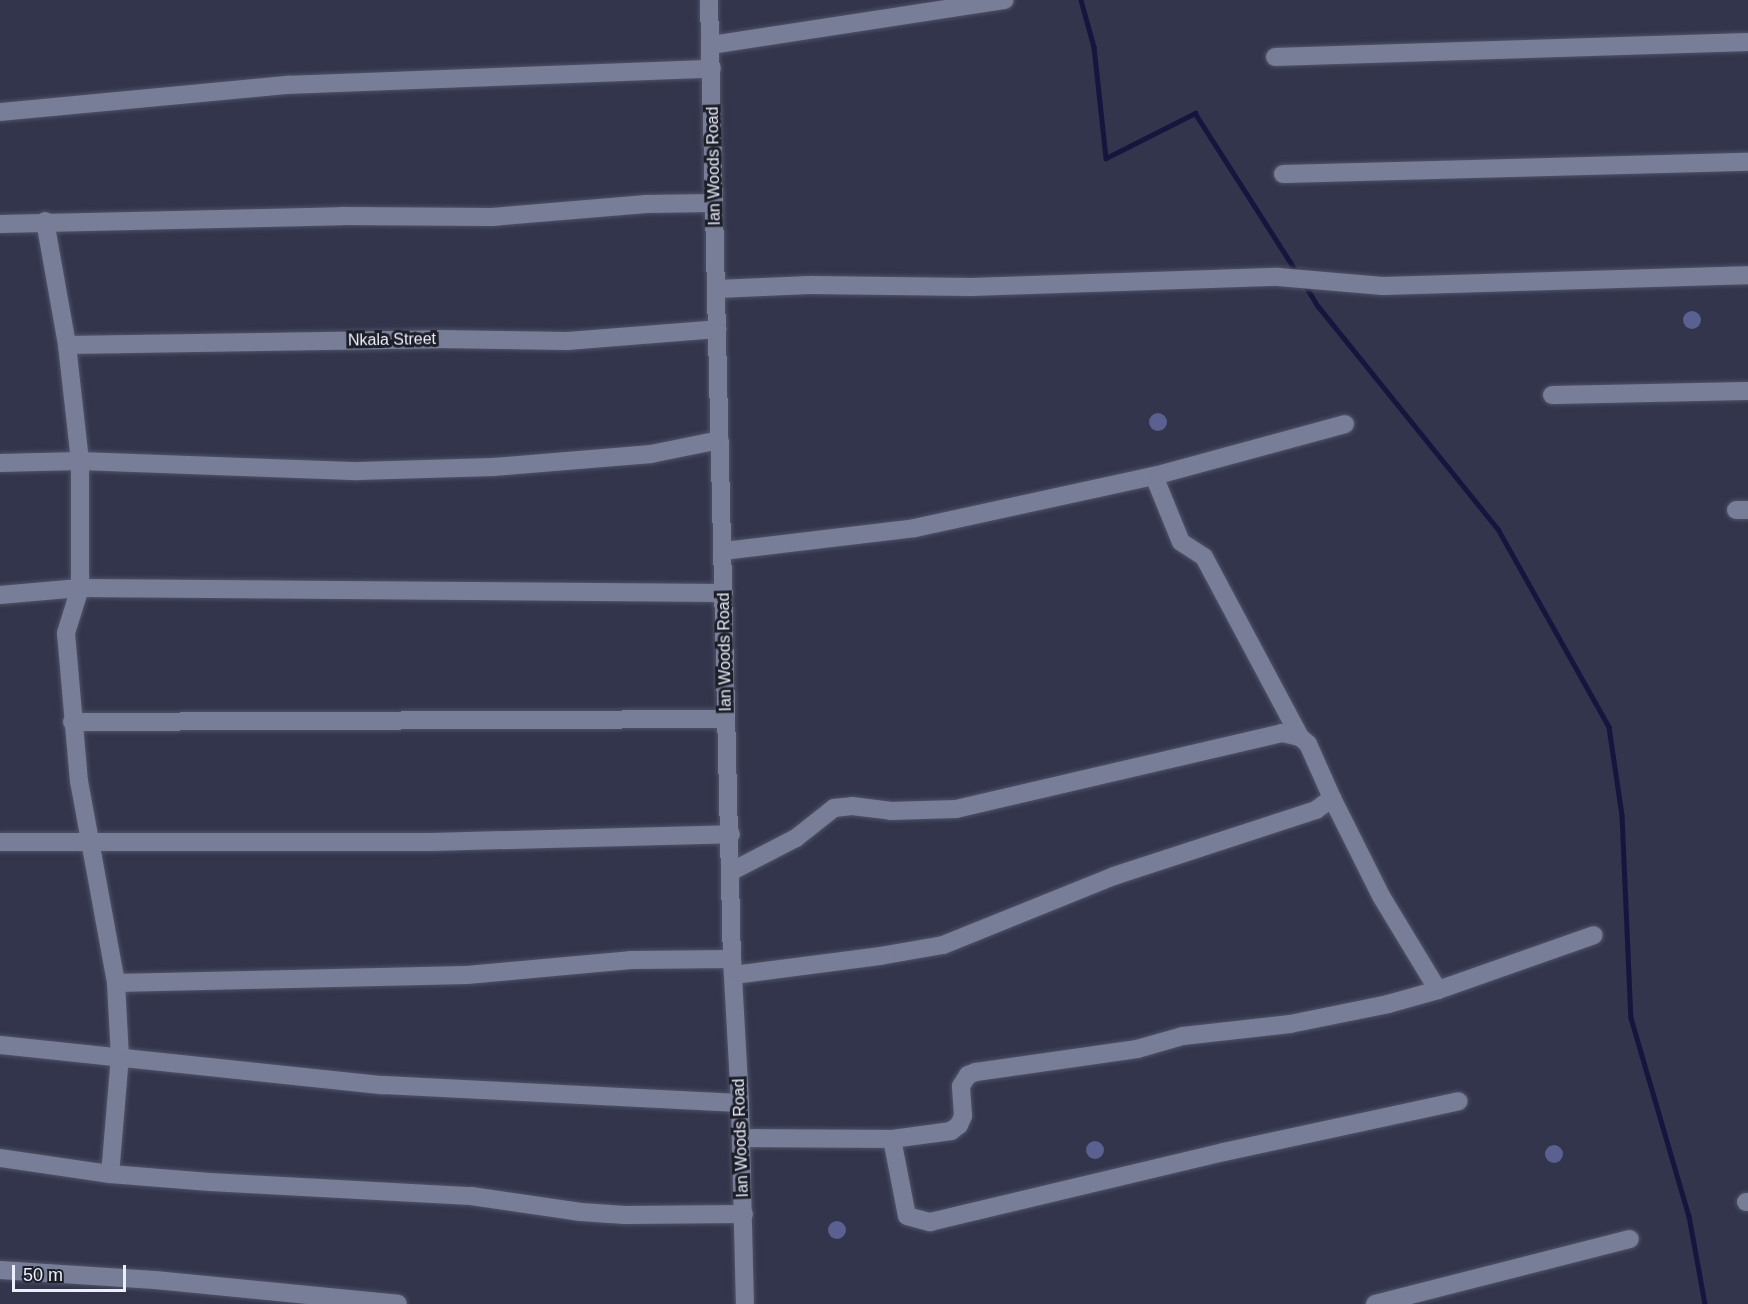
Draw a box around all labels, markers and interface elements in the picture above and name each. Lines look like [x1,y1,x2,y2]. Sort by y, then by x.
street label: Ian Woods Road [703,106,725,226]
street label: Nkala Street [348,330,436,350]
street label: Ian Woods Road [714,592,736,712]
street label: Ian Woods Road [729,1078,753,1198]
scale bar [15,1253,129,1291]
text: 50 m [23,1265,63,1285]

